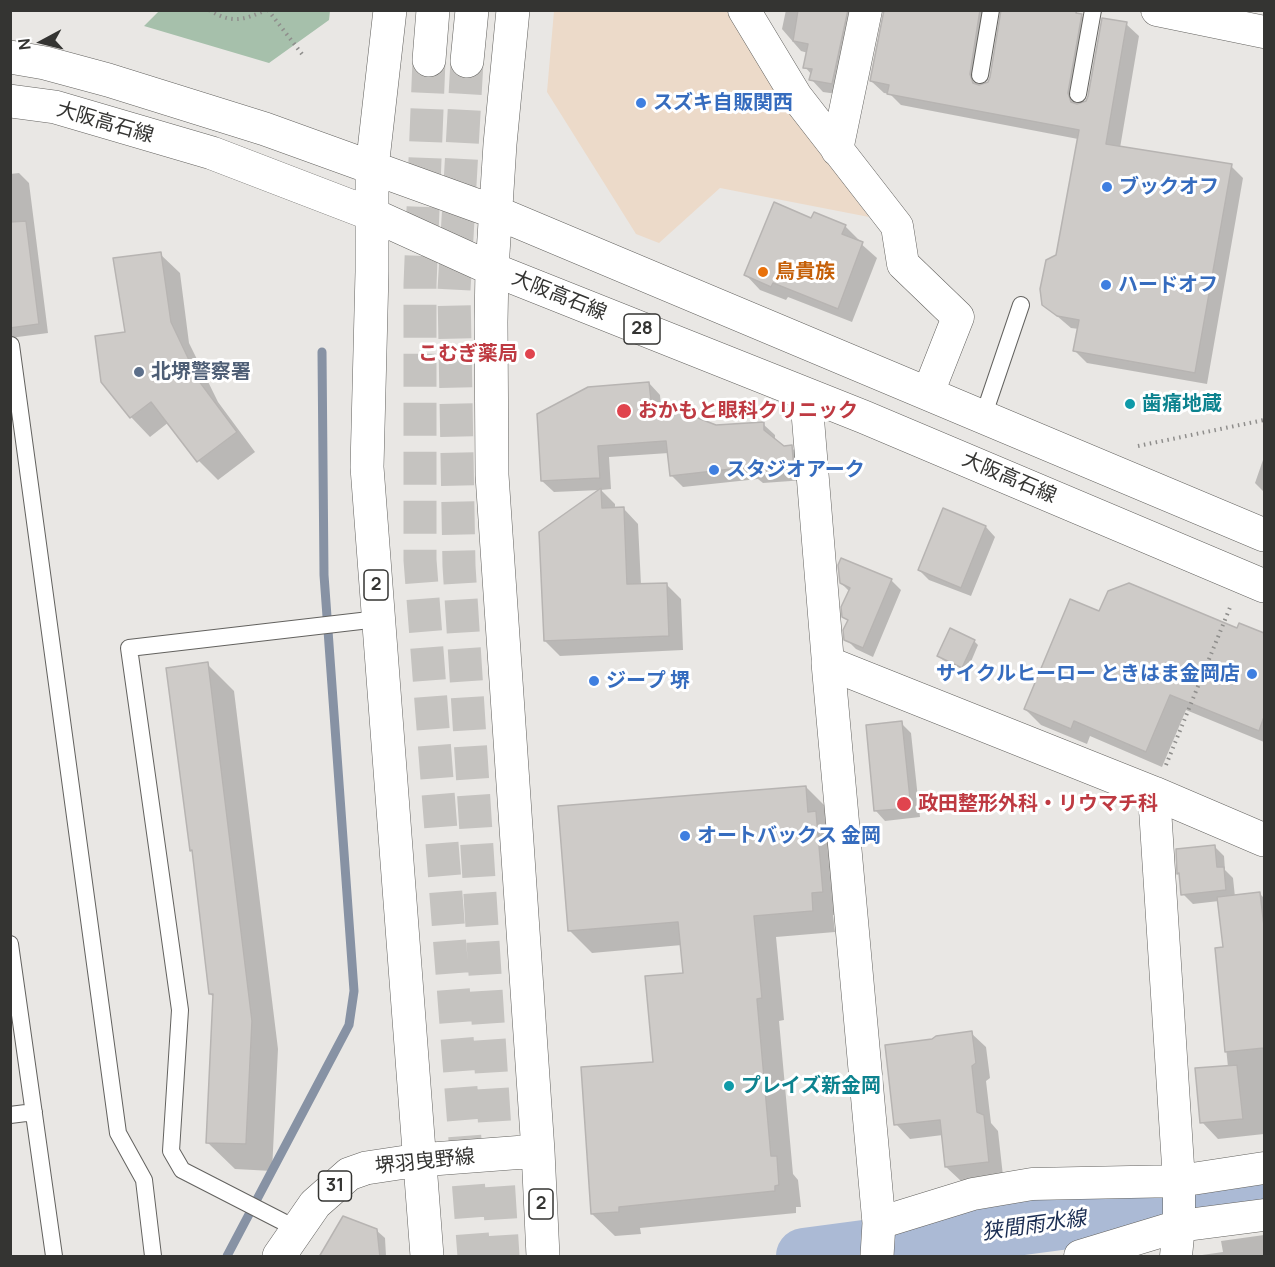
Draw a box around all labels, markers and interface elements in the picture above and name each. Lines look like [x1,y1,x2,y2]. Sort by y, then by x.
north arrow [12,12,72,72]
text: N [13,37,36,51]
place label: スズキ自販関西 [653,91,793,115]
marker: スズキ自販関西 [634,96,648,110]
street label: 大阪高石線 [54,98,156,148]
place label: ブックオフ [1119,175,1219,199]
marker: ブックオフ [1100,180,1114,194]
place label: 鳥貴族 [775,260,835,284]
marker: 鳥貴族 [756,265,770,279]
street label: 大阪高石線 [508,266,610,326]
place label: ハードオフ [1118,273,1218,297]
marker: ハードオフ [1099,278,1113,292]
road number: 28 [624,314,660,344]
place label: こむぎ薬局 [418,342,518,366]
marker: こむぎ薬局 [523,347,537,361]
place label: 北堺警察署 [151,360,251,384]
marker: 北堺警察署 [132,365,146,379]
place label: 歯痛地蔵 [1142,392,1222,416]
marker: 歯痛地蔵 [1123,397,1137,411]
place label: おかもと眼科クリニック [638,399,858,423]
marker: おかもと眼科クリニック [615,402,633,420]
street label: 大阪高石線 [958,447,1060,509]
place label: スタジオアーク [726,458,865,482]
marker: スタジオアーク [707,463,721,477]
road number: 2 [364,570,388,600]
place label: サイクルヒーロー ときはま金岡店 [936,662,1240,686]
marker: サイクルヒーロー ときはま金岡店 [1245,667,1259,681]
place label: ジープ 堺 [606,669,690,693]
marker: ジープ 堺 [587,674,601,688]
place label: 政田整形外科・リウマチ科 [918,792,1158,816]
marker: 政田整形外科・リウマチ科 [895,795,913,813]
place label: オートバックス 金岡 [697,824,881,848]
marker: オートバックス 金岡 [678,829,692,843]
place label: プレイズ新金岡 [741,1074,881,1098]
marker: プレイズ新金岡 [722,1079,736,1093]
street label: 堺羽曳野線 [374,1145,476,1179]
road number: 31 [318,1171,352,1201]
road number: 2 [529,1189,553,1219]
water label: 狭間雨水線 [980,1206,1088,1246]

